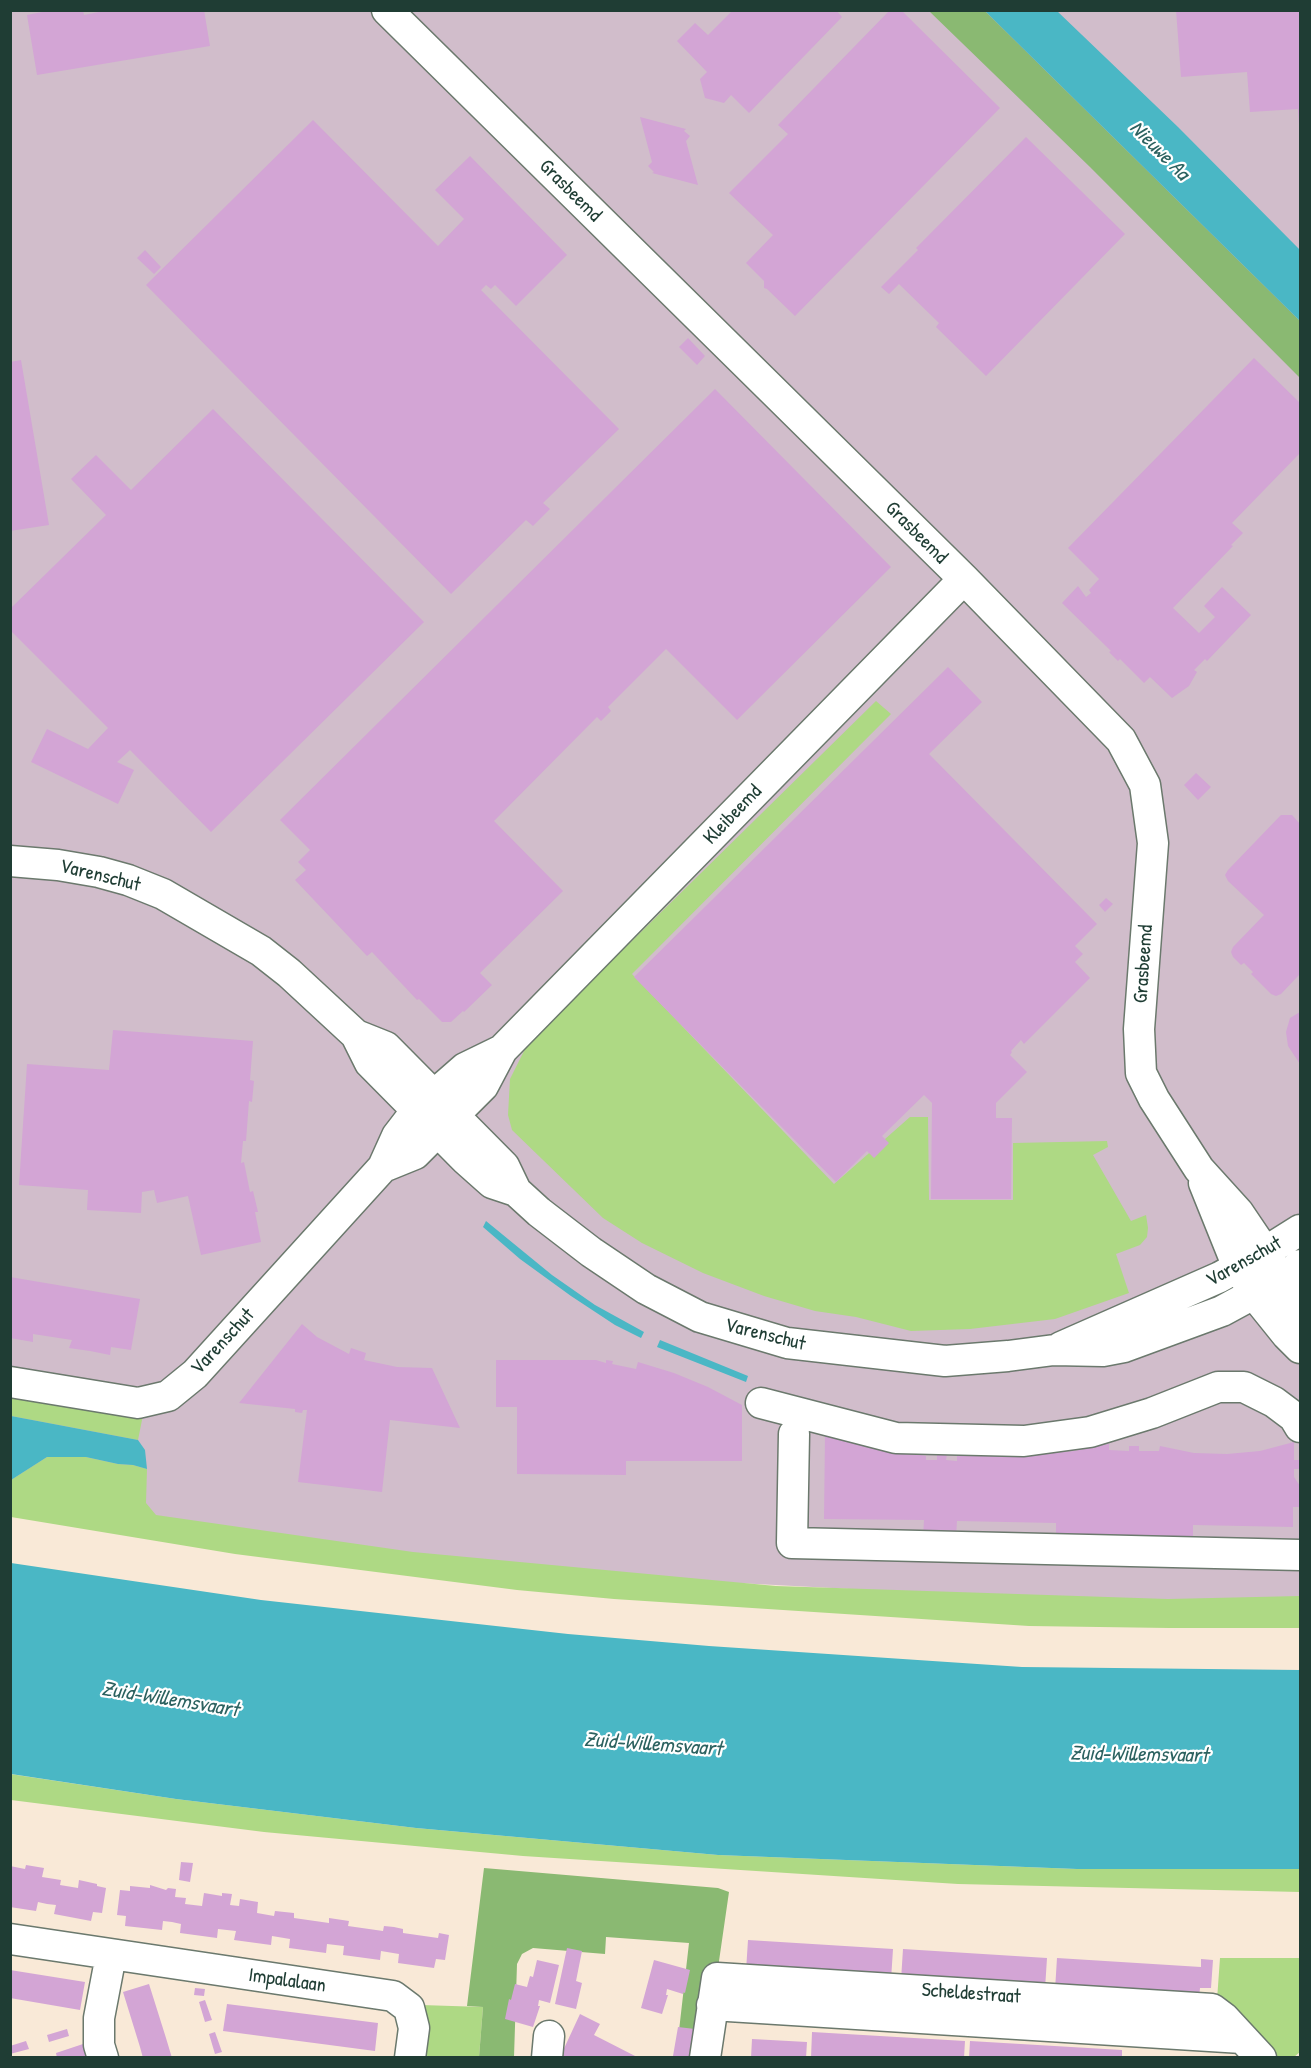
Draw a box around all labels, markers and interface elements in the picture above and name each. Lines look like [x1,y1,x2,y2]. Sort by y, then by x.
water label: Nieuwe Aa [1124,116,1194,186]
street label: Grasbeemd [534,155,606,227]
street label: Grasbeemd [880,497,952,569]
street label: Kleibeemd [699,780,767,850]
street label: Varenschut [57,854,143,898]
street label: Grasbeemd [1129,924,1159,1004]
street label: Varenschut [1202,1232,1286,1292]
street label: Varenschut [186,1304,260,1380]
street label: Varenschut [722,1313,808,1357]
water label: Zuid-Willemsvaart [100,1677,240,1723]
water label: Zuid-Willemsvaart [583,1728,723,1762]
water label: Zuid-Willemsvaart [1070,1741,1208,1769]
street label: Impalalaan [247,1964,327,1998]
street label: Scheldestraat [921,1979,1021,2009]

